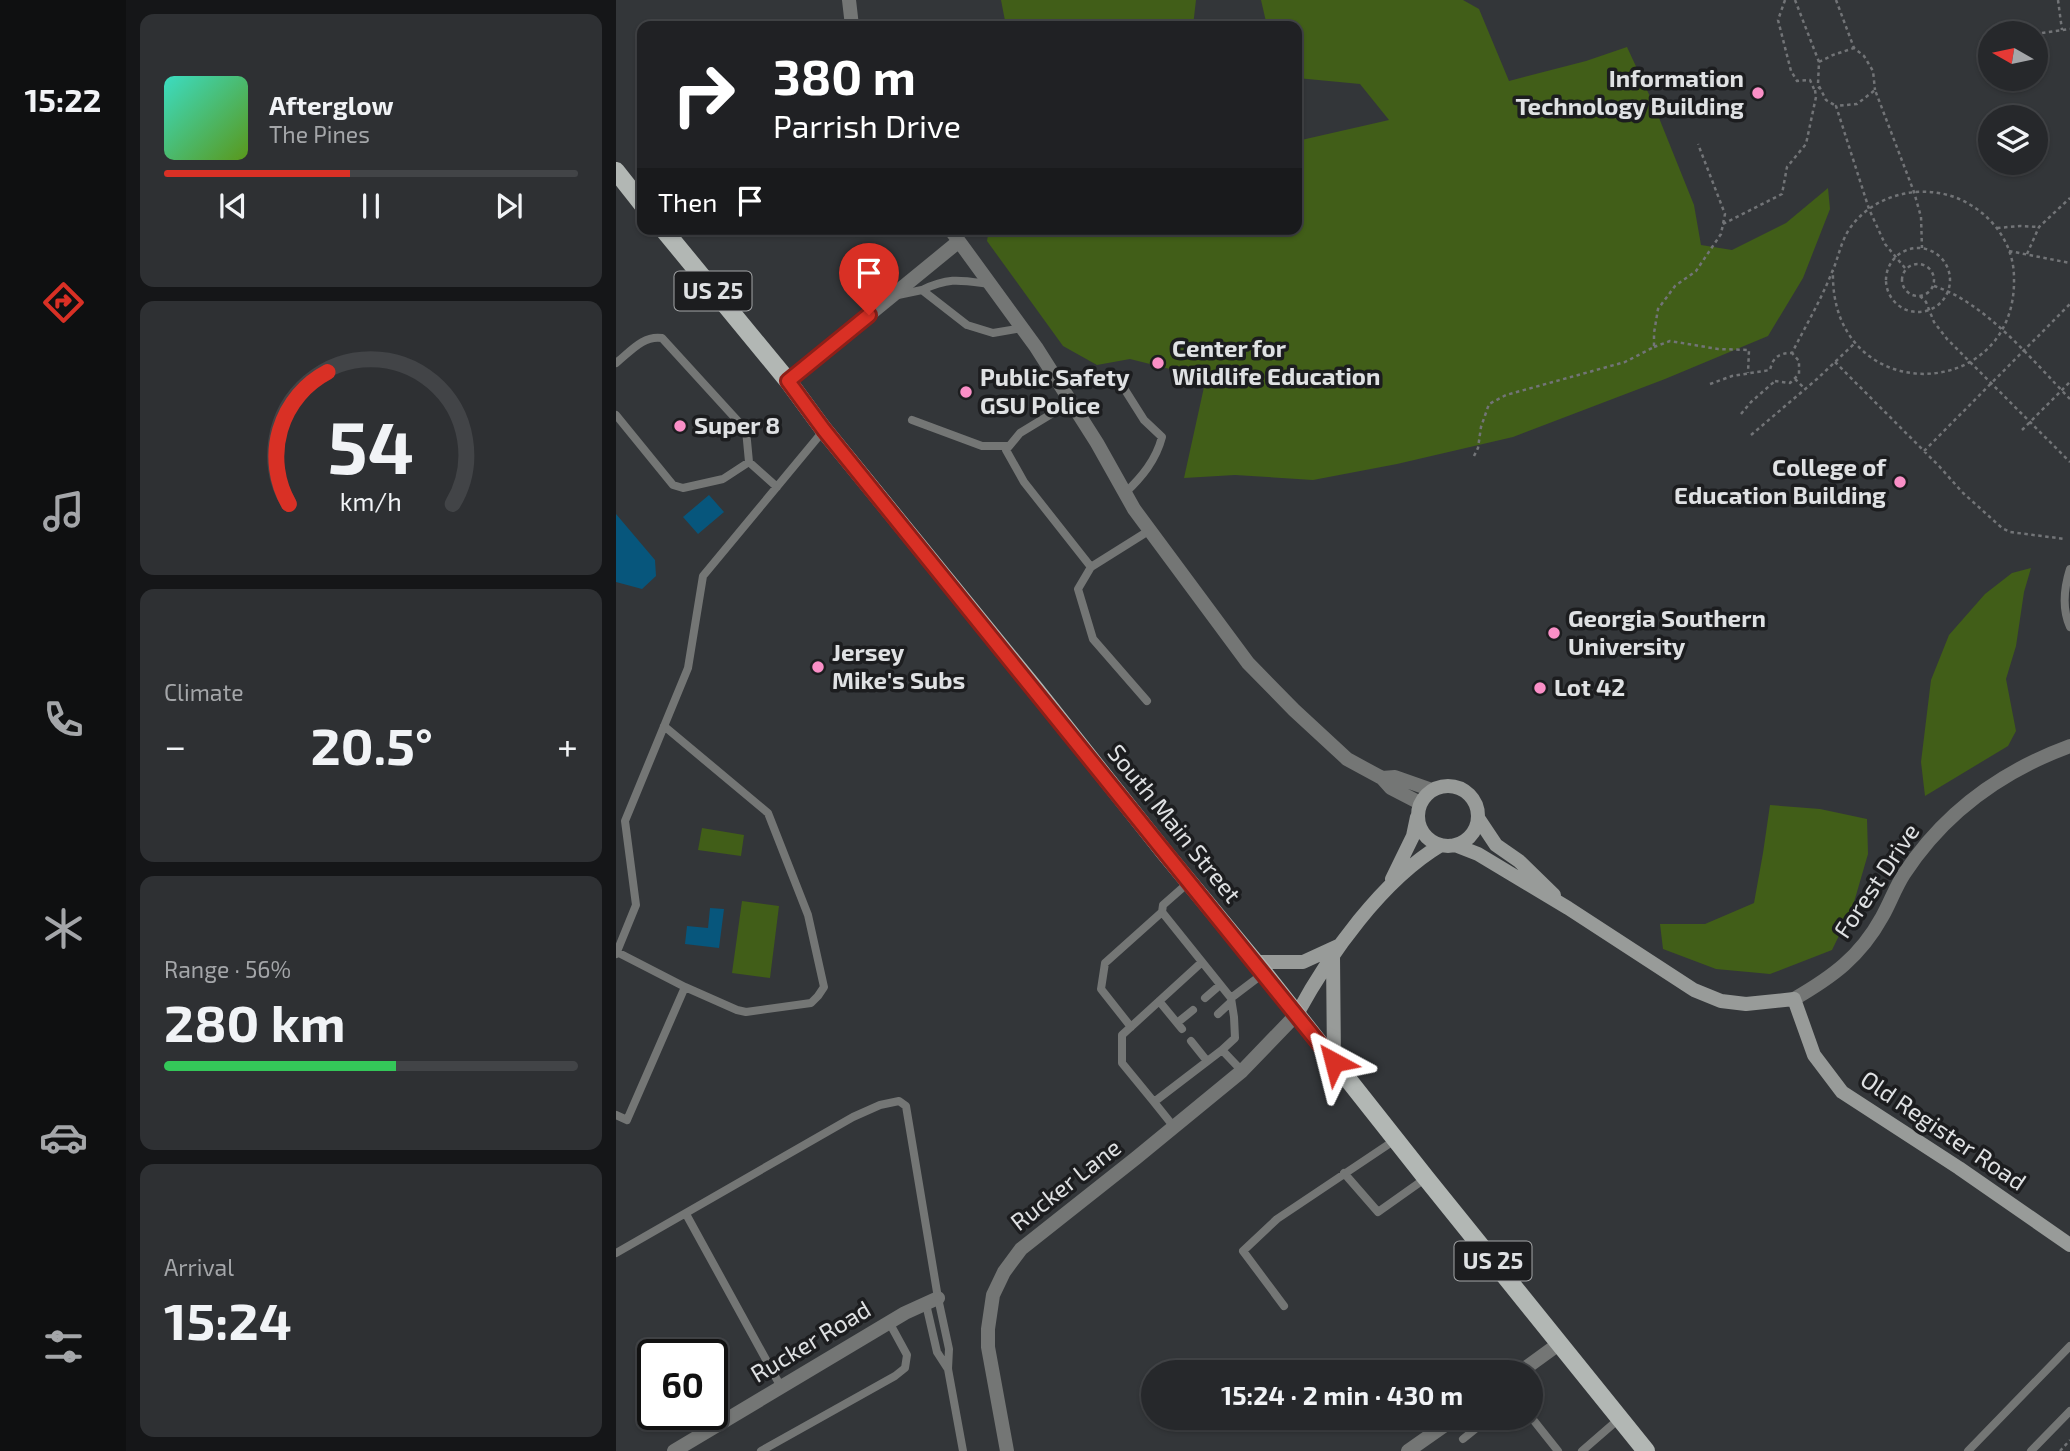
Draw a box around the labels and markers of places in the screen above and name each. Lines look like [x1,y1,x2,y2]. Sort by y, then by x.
place label: Information Technology Building [1516,63,1744,120]
marker: Information Technology Building [1750,85,1766,101]
pin [839,243,899,315]
place label: Center for Wildlife Education [1172,333,1380,390]
marker: Center for Wildlife Education [1150,355,1166,371]
place label: Public Safety GSU Police [980,362,1130,419]
marker: Public Safety GSU Police [958,384,974,400]
place label: Super 8 [694,410,780,439]
marker: Super 8 [672,418,688,434]
place label: College of Education Building [1674,452,1887,509]
marker: College of Education Building [1892,474,1908,490]
place label: Georgia Southern University [1568,603,1766,660]
marker: Georgia Southern University [1546,625,1562,641]
place label: Jersey Mike's Subs [832,637,965,694]
marker: Jersey Mike's Subs [810,659,826,675]
place label: Lot 42 [1554,672,1625,701]
marker: Lot 42 [1532,680,1548,696]

